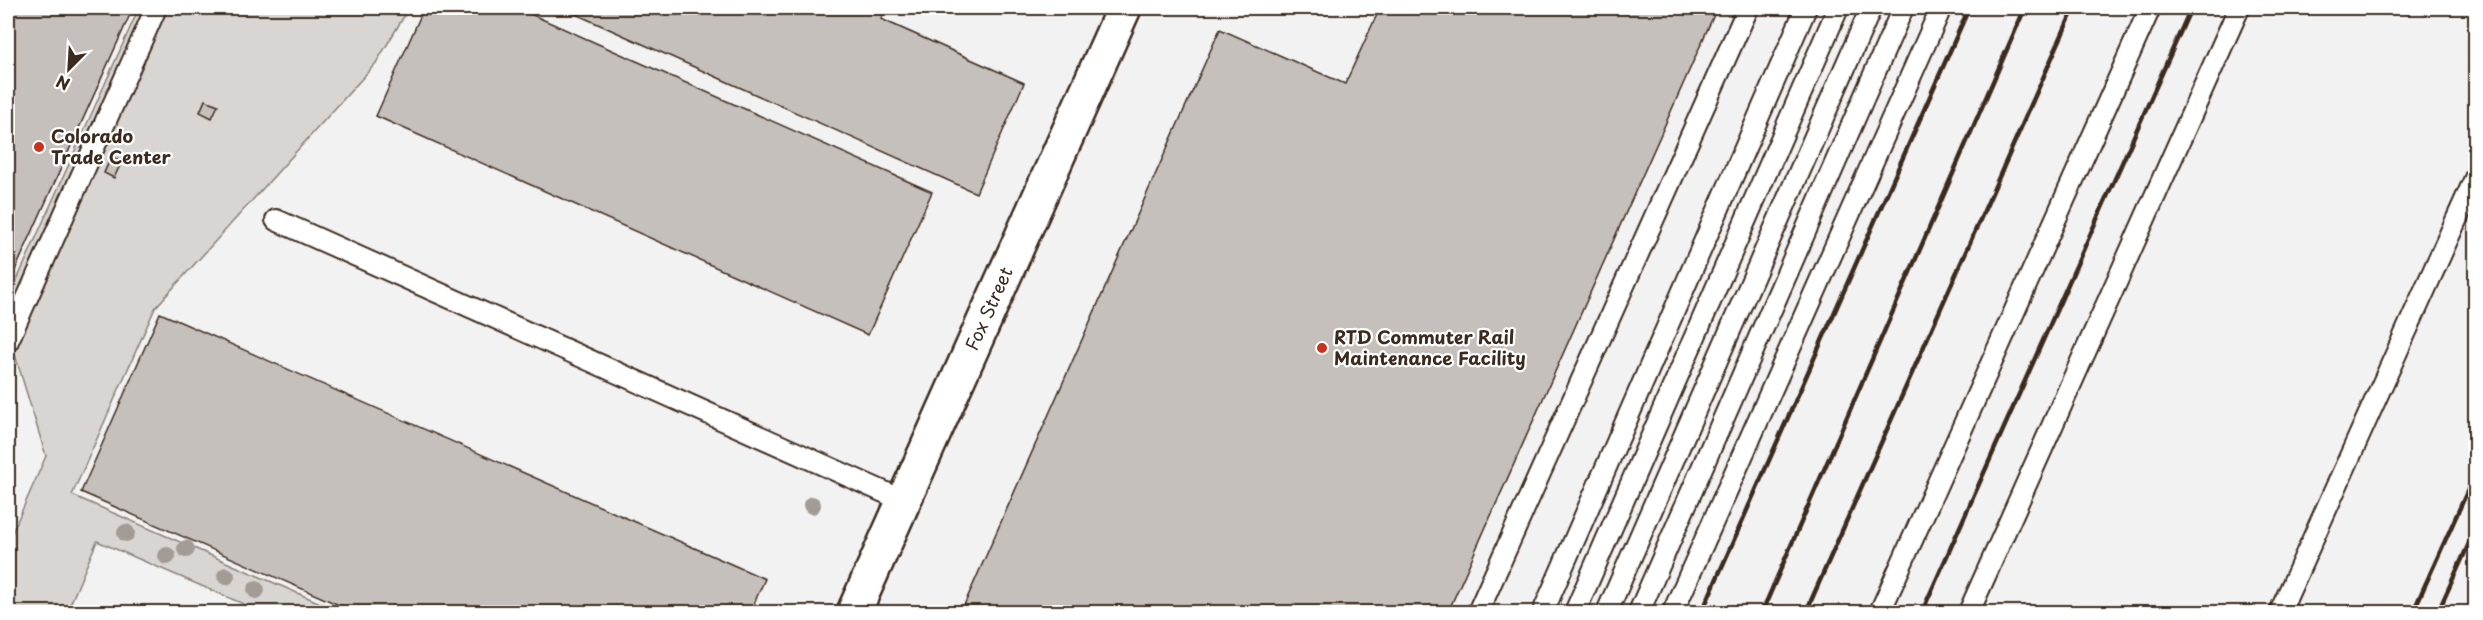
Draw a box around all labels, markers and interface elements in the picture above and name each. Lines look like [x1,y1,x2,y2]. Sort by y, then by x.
north arrow [39,39,99,99]
text: N [52,70,73,97]
place label: Colorado Trade Center [51,122,172,170]
marker: Colorado Trade Center [32,140,46,154]
street label: Fox Street [958,262,1019,354]
place label: RTD Commuter Rail Maintenance Facility [1334,323,1526,371]
marker: RTD Commuter Rail Maintenance Facility [1315,341,1329,355]

